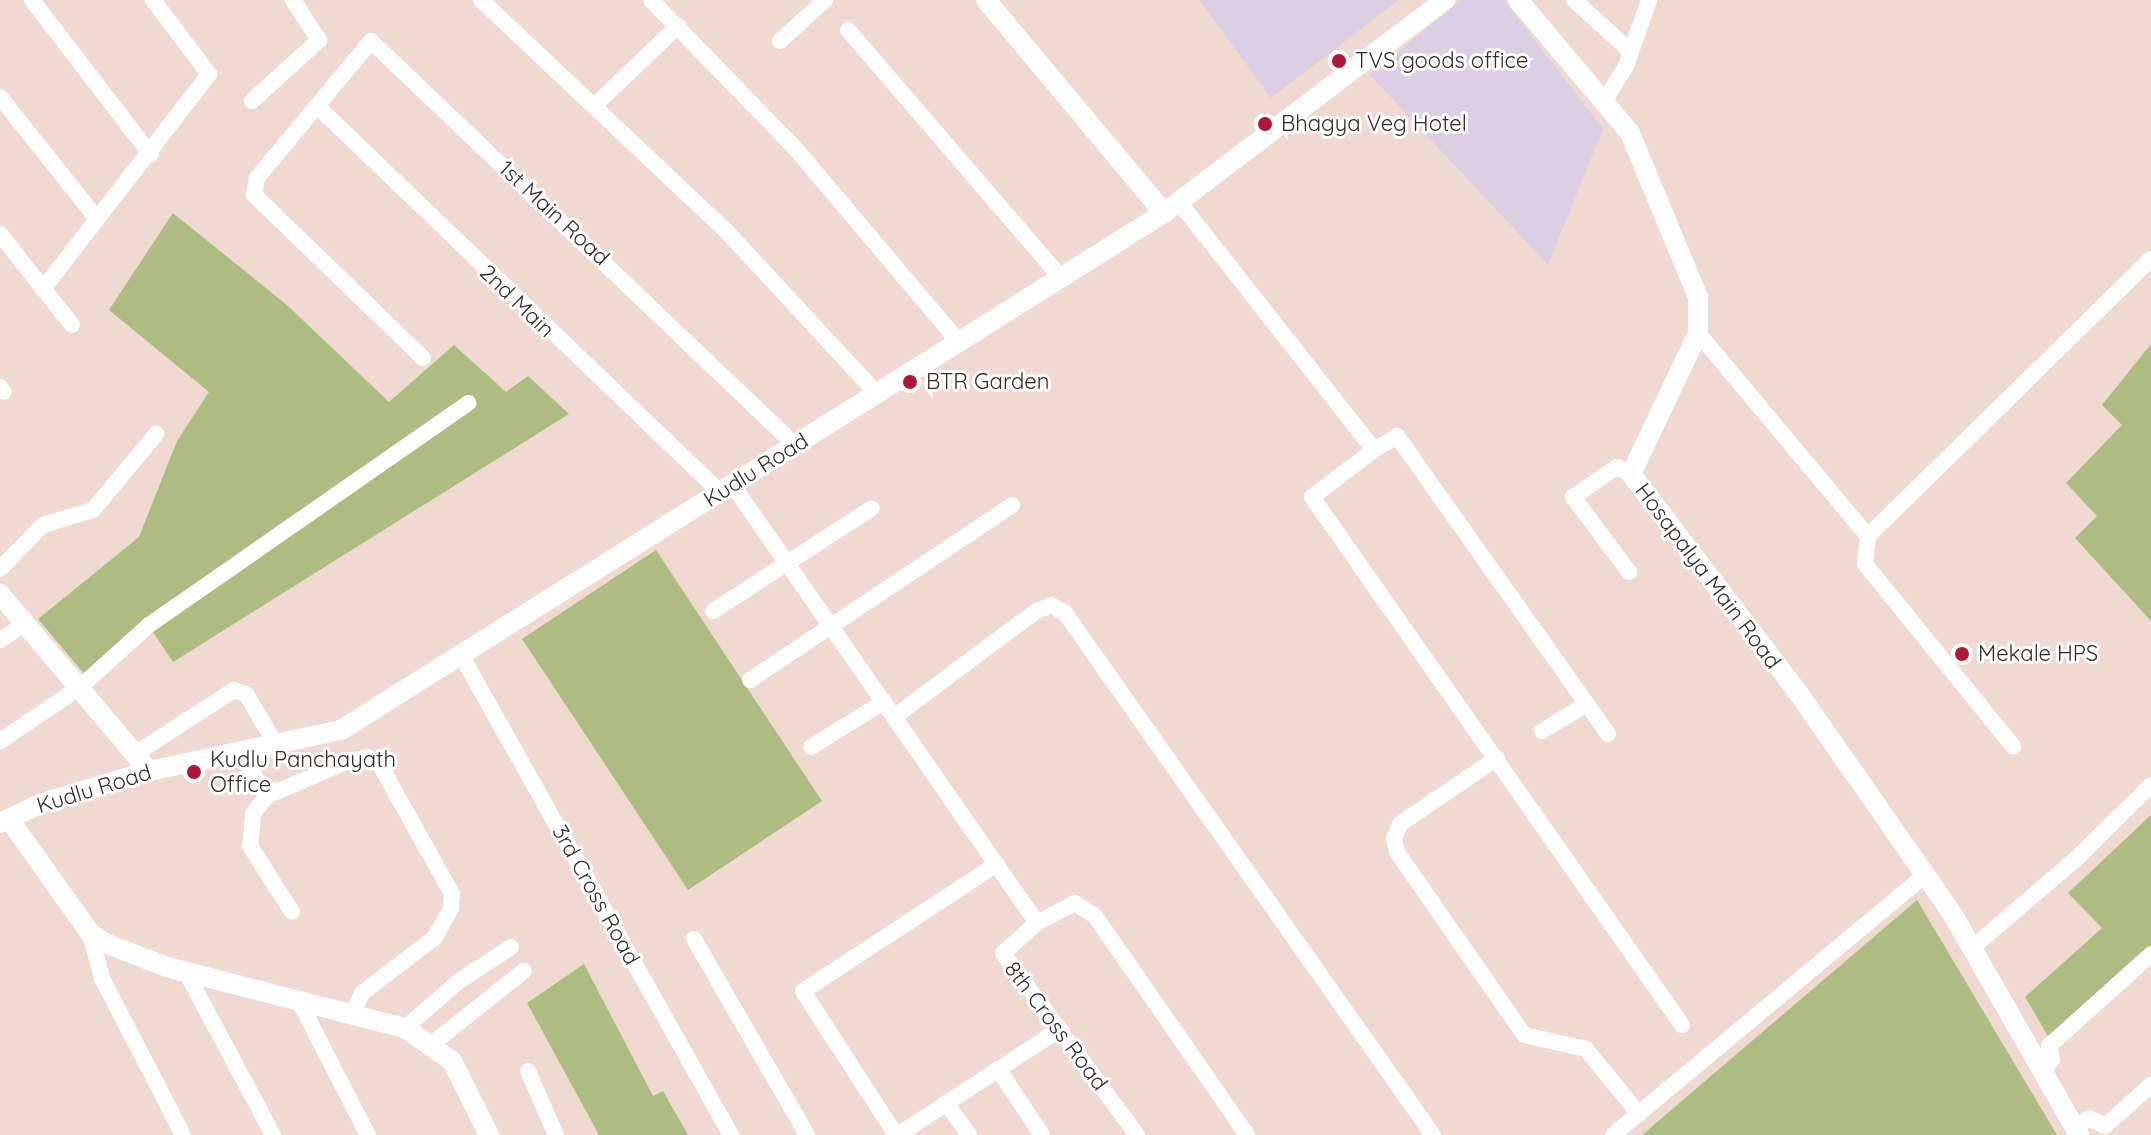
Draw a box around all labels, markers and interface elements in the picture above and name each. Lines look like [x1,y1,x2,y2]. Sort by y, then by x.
place label: TVS goods office [1355,48,1528,74]
marker: TVS goods office [1330,52,1348,70]
place label: Bhagya Veg Hotel [1281,111,1467,137]
marker: Bhagya Veg Hotel [1256,115,1274,133]
street label: 1st Main Road [493,155,615,271]
street label: 2nd Main [474,259,560,343]
place label: BTR Garden [926,369,1049,395]
marker: BTR Garden [901,373,919,391]
street label: Kudlu Road [699,427,813,513]
street label: Hosapalya Main Road [1630,478,1786,674]
place label: Mekale HPS [1978,641,2098,667]
marker: Mekale HPS [1953,645,1971,663]
place label: Kudlu Panchayath Office [210,746,396,798]
street label: Kudlu Road [33,759,155,819]
marker: Kudlu Panchayath Office [185,763,203,781]
street label: 3rd Cross Road [547,821,645,969]
street label: 8th Cross Road [999,956,1113,1096]

